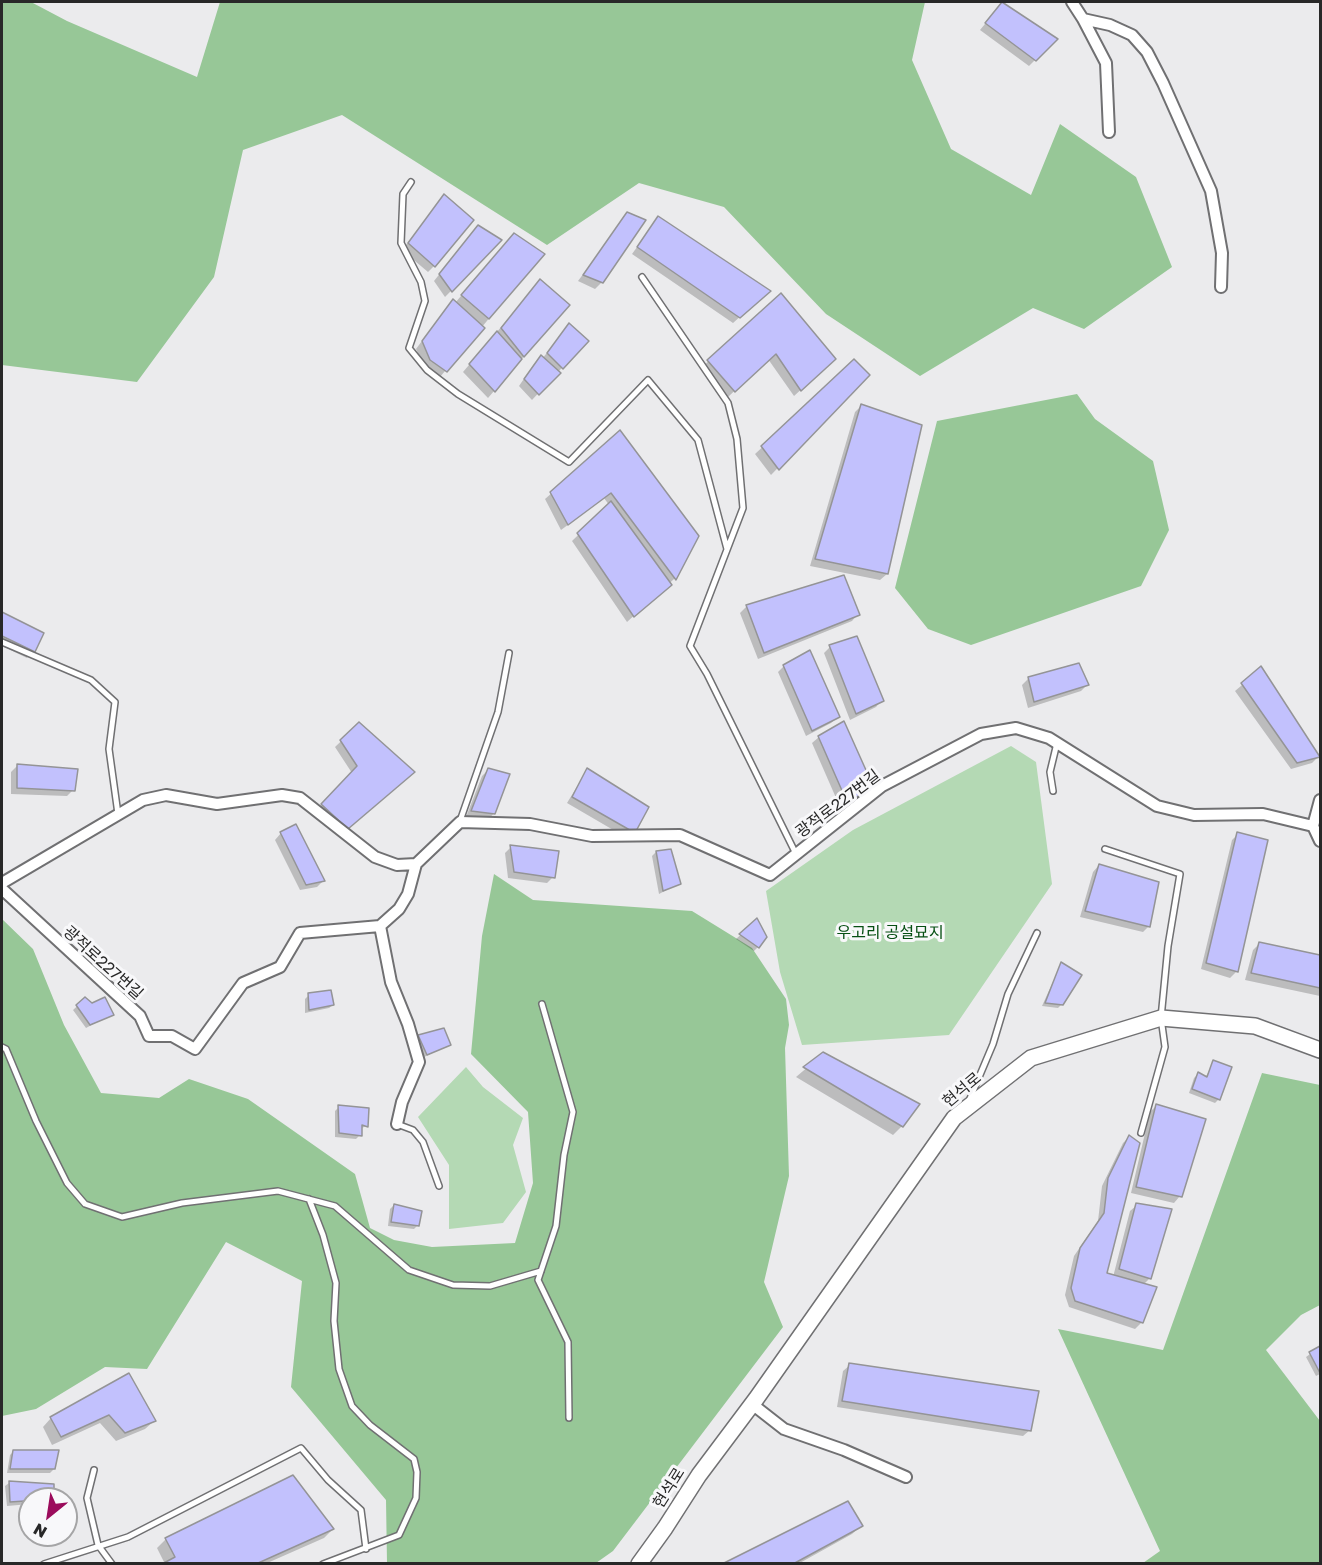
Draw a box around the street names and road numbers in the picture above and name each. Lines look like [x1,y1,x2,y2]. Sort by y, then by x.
street label: 광적로227번길 [792,766,884,842]
street label: 광적로227번길 [59,922,147,1004]
street label: 현석로 [939,1068,985,1112]
street label: 현석로 [649,1464,689,1512]

